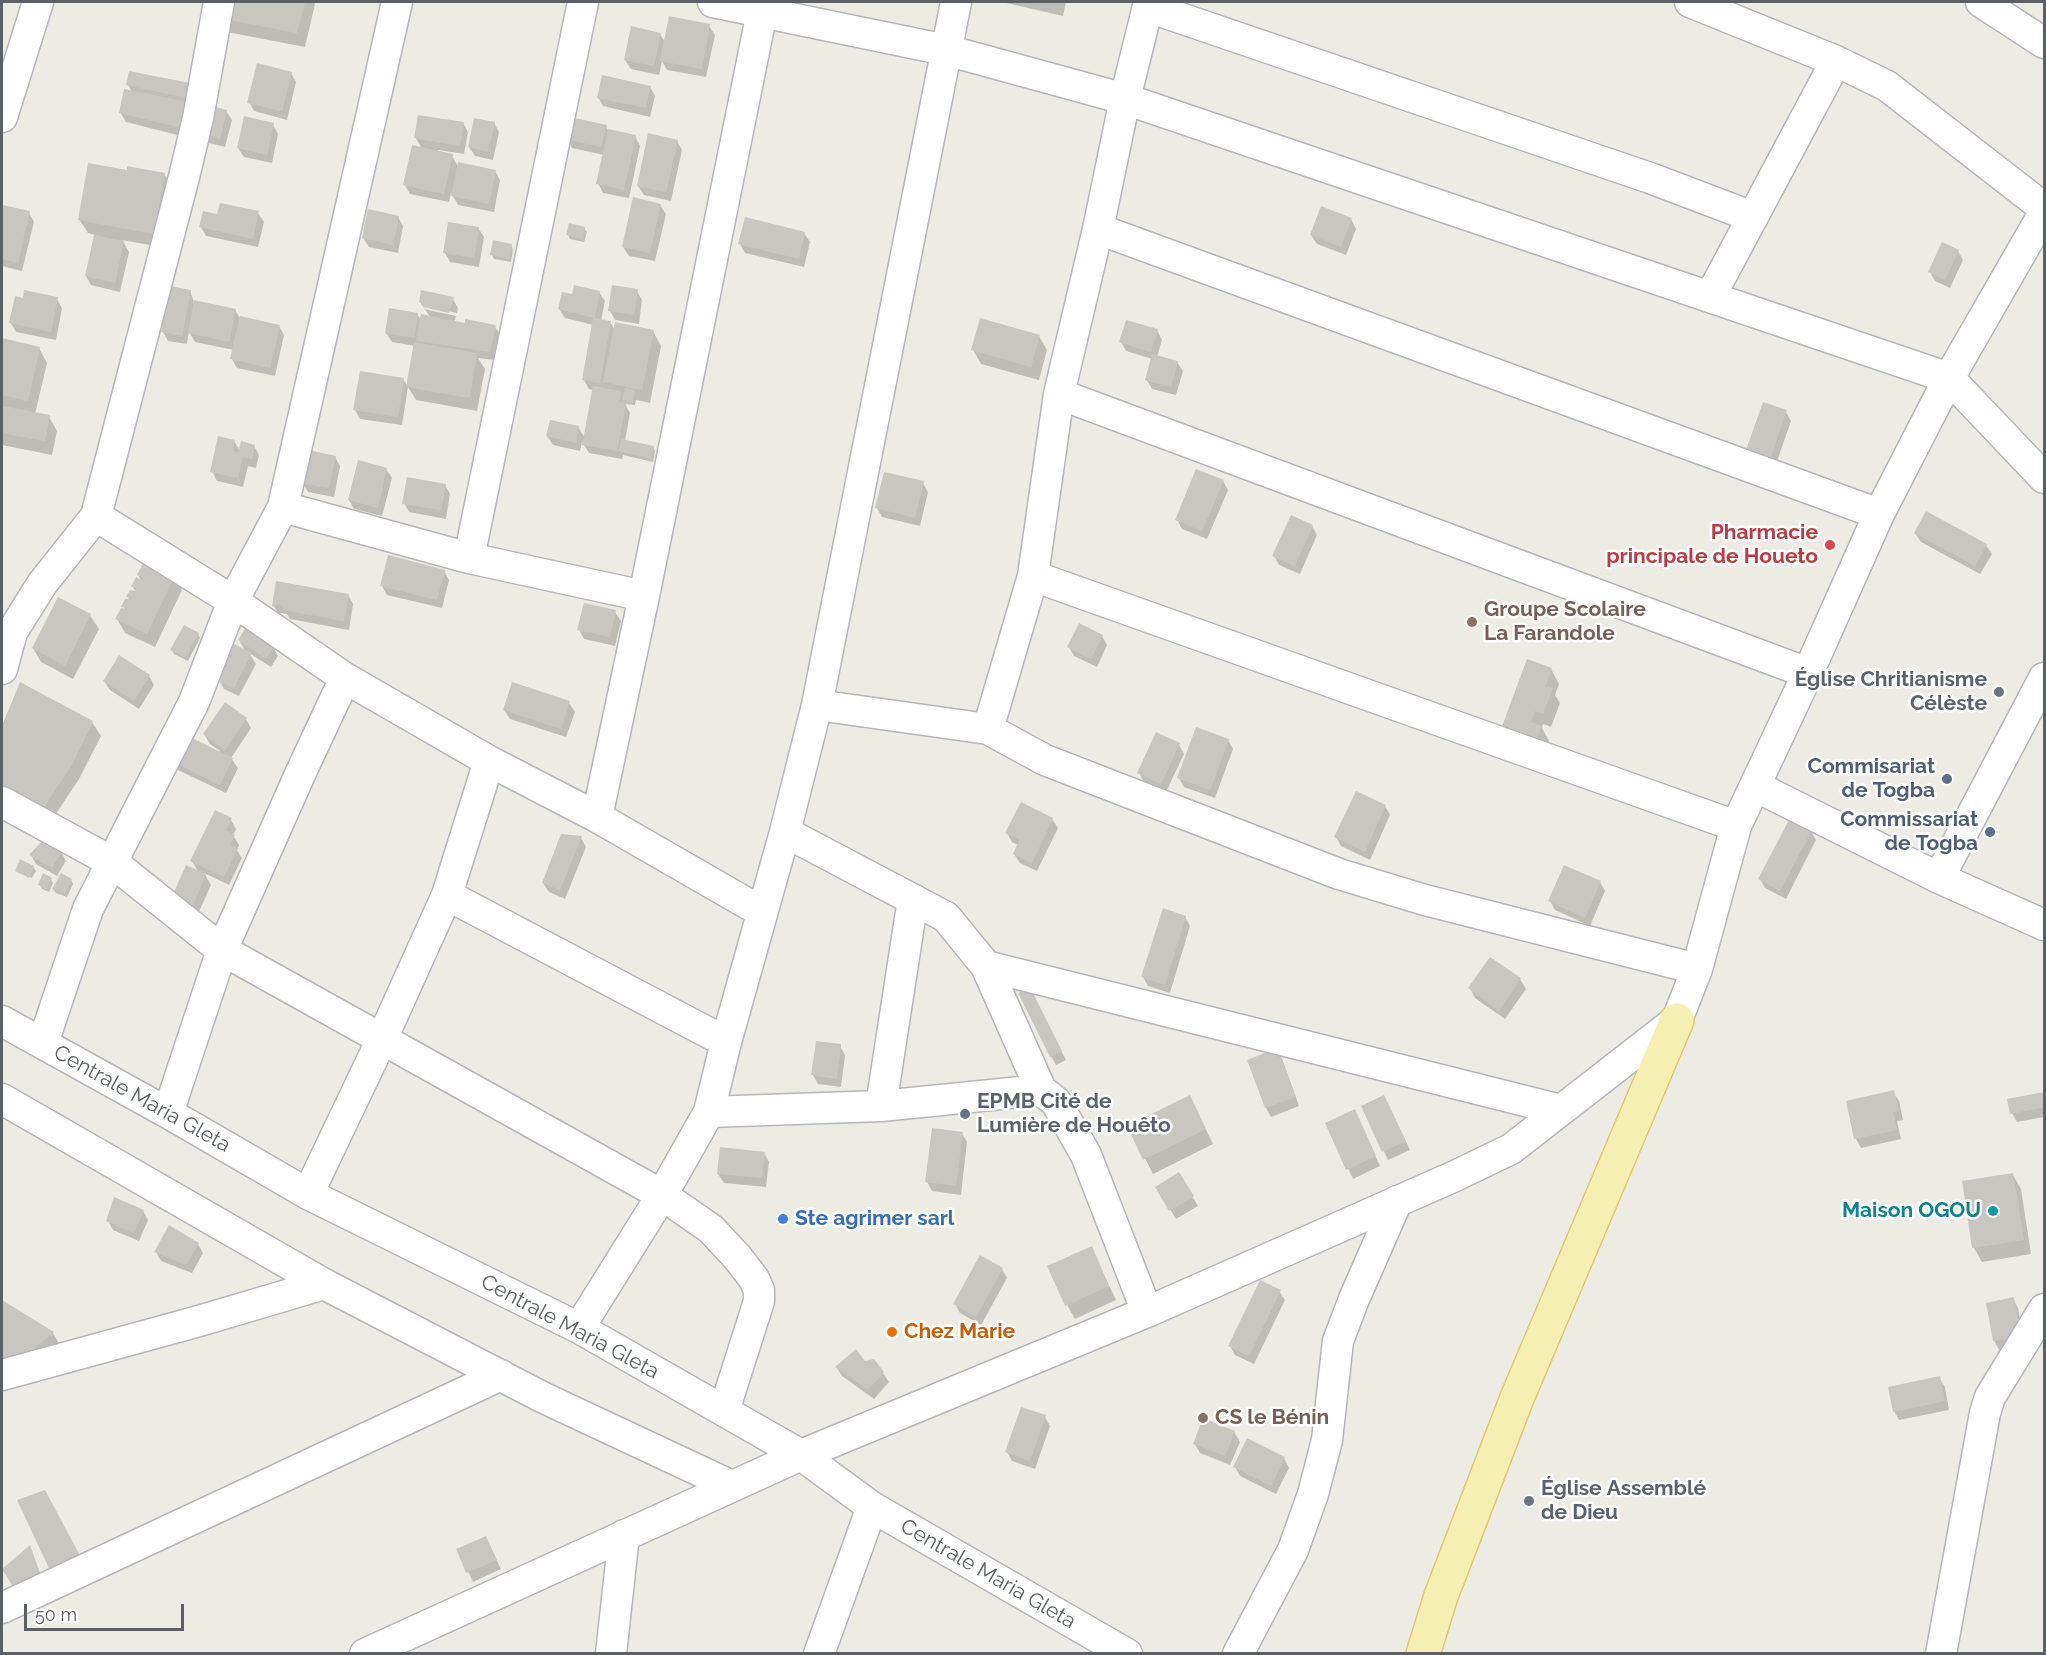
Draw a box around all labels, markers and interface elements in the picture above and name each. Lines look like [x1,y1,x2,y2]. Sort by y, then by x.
place label: Pharmacie principale de Houeto [1606,520,1818,570]
marker: Pharmacie principale de Houeto [1823,538,1837,552]
place label: Groupe Scolaire La Farandole [1484,597,1646,647]
marker: Groupe Scolaire La Farandole [1465,615,1479,629]
place label: Église Chritianisme Célèste [1795,667,1987,717]
marker: Église Chritianisme Célèste [1992,685,2006,699]
place label: Commisariat de Togba [1808,754,1935,804]
marker: Commisariat de Togba [1940,772,1954,786]
place label: Commissariat de Togba [1840,807,1978,857]
marker: Commissariat de Togba [1983,825,1997,839]
street label: Centrale Maria Gleta [49,1040,235,1158]
place label: EPMB Cité de Lumière de Houêto [977,1089,1171,1139]
marker: EPMB Cité de Lumière de Houêto [958,1107,972,1121]
place label: Maison OGOU [1842,1198,1981,1224]
marker: Maison OGOU [1986,1204,2000,1218]
place label: Ste agrimer sarl [795,1206,955,1232]
marker: Ste agrimer sarl [776,1212,790,1226]
street label: Centrale Maria Gleta [477,1269,663,1385]
place label: Chez Marie [904,1319,1015,1345]
marker: Chez Marie [885,1325,899,1339]
place label: CS le Bénin [1215,1405,1329,1431]
marker: CS le Bénin [1196,1411,1210,1425]
place label: Église Assemblé de Dieu [1541,1476,1706,1526]
marker: Église Assemblé de Dieu [1522,1494,1536,1508]
street label: Centrale Maria Gleta [896,1514,1080,1634]
scale bar [27,1592,188,1630]
text: 50 m [35,1604,77,1625]

